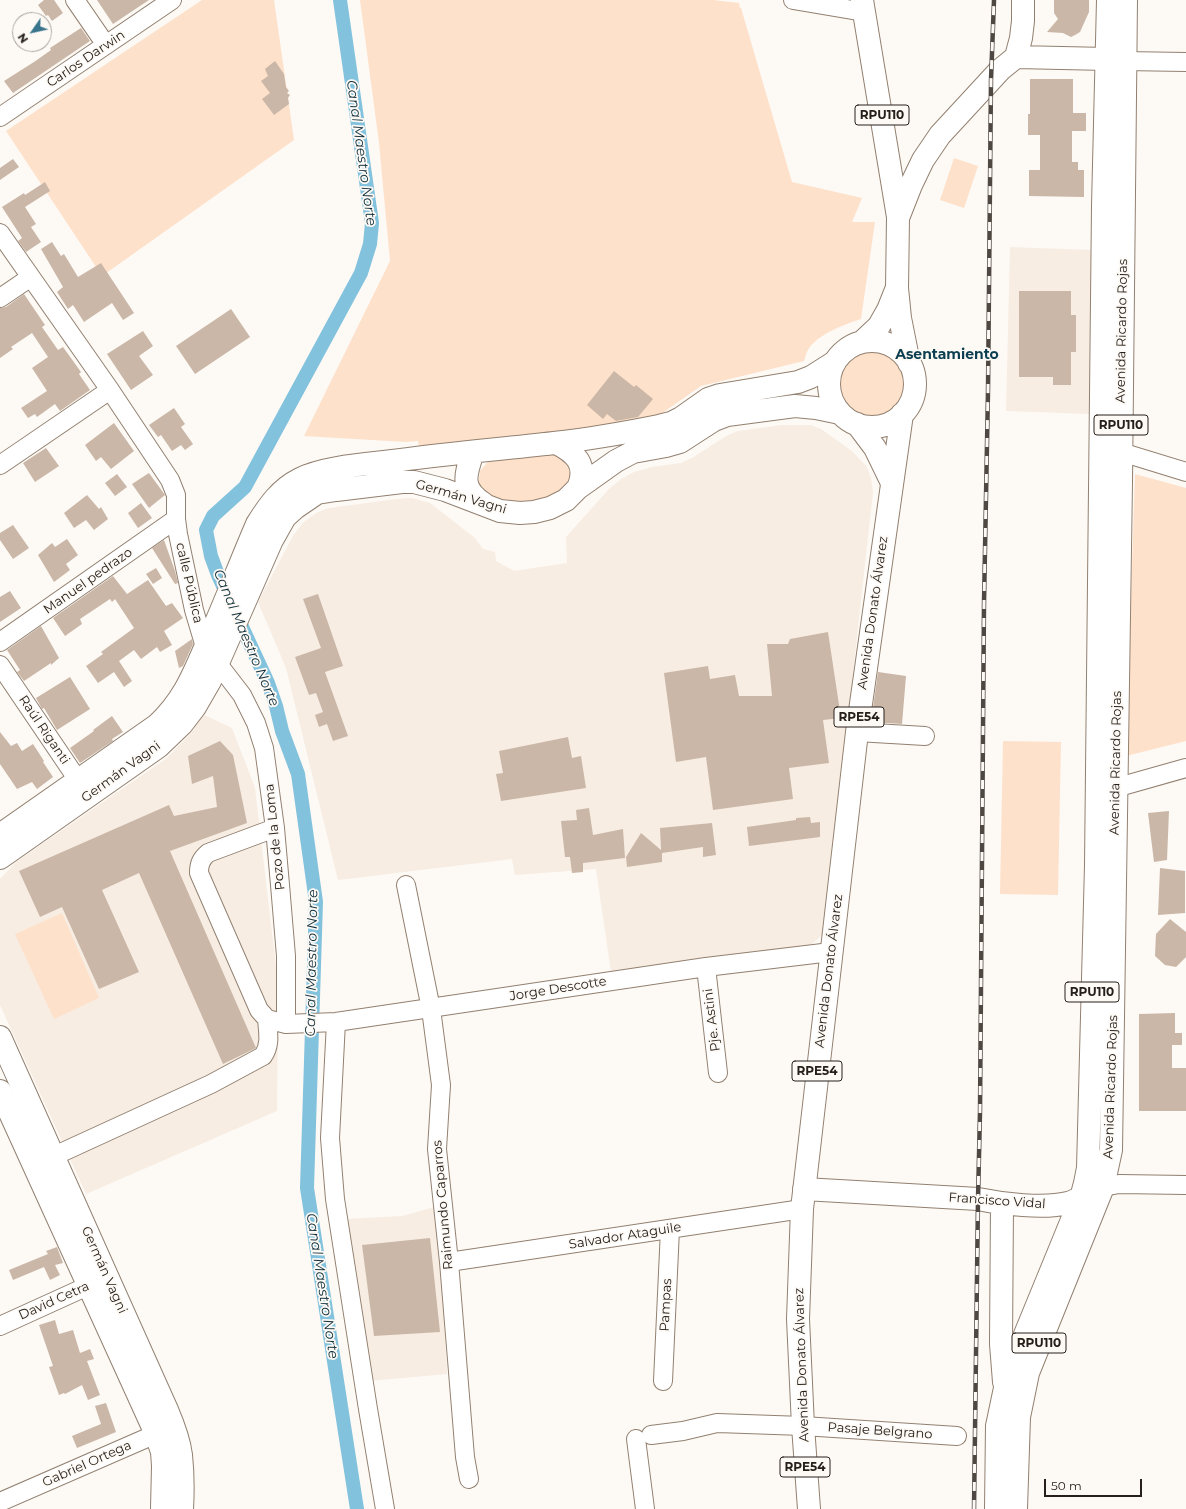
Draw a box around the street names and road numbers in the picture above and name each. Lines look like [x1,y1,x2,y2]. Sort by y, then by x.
street label: Carlos Darwin [44,27,128,91]
road number: RPU110 [855,105,909,125]
street label: Avenida Ricardo Rojas [1113,259,1131,403]
road number: RPU110 [1094,415,1148,435]
street label: Germán Vagni [414,477,508,517]
street label: Avenida Donato Álvarez [855,535,891,691]
street label: calle Pública [172,541,206,625]
street label: Manuel pedrazo [41,545,135,617]
street label: Avenida Ricardo Rojas [1107,691,1125,835]
street label: Raúl Riganti [15,693,73,767]
road number: RPE54 [834,707,884,727]
street label: Germán Vagni [78,738,164,806]
street label: Pozo de la Loma [262,783,288,891]
street label: Avenida Donato Álvarez [812,893,846,1049]
street label: Jorge Descotte [508,974,608,1004]
road number: RPU110 [1065,982,1119,1002]
street label: Pje. Astini [700,988,724,1052]
street label: Avenida Ricardo Rojas [1101,1015,1121,1159]
road number: RPE54 [792,1061,842,1081]
street label: Raimundo Caparros [430,1140,456,1270]
street label: Francisco Vidal [948,1190,1046,1212]
street label: Salvador Ataguile [568,1219,682,1253]
street label: Germán Vagni [78,1224,130,1316]
street label: Pampas [657,1278,675,1332]
street label: David Cetra [16,1279,92,1323]
street label: Avenida Donato Álvarez [792,1287,812,1443]
road number: RPU110 [1012,1333,1066,1353]
street label: Pasaje Belgrano [827,1420,933,1442]
street label: Gabriel Ortega [40,1437,134,1491]
road number: RPE54 [780,1457,830,1477]

